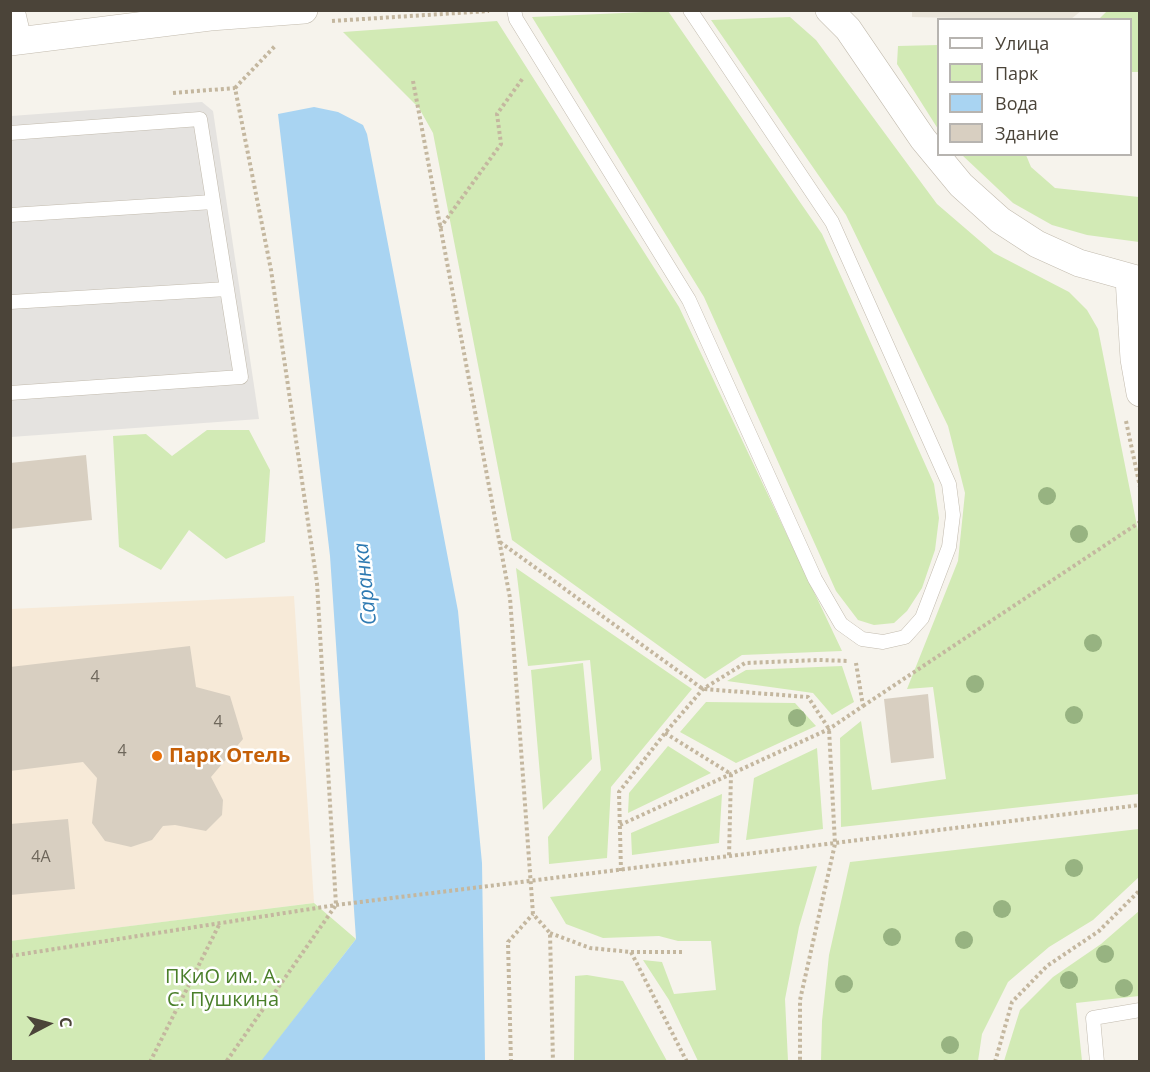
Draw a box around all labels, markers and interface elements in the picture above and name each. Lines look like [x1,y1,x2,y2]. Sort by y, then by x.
legend [937,18,1132,156]
text: Улица [995,31,1049,55]
text: Парк [995,61,1038,85]
text: Вода [995,91,1038,115]
text: Здание [995,121,1059,145]
water label: Саранка [349,542,383,626]
house number: 4 [90,667,100,687]
house number: 4 [213,712,223,732]
house number: 4 [117,741,127,761]
place label: Парк Отель [169,744,290,768]
marker: Парк Отель [150,749,164,763]
house number: 4А [31,847,51,867]
park label: ПКиО им. А. С. Пушкина [165,965,281,1012]
north arrow [18,994,78,1054]
text: С [54,1016,77,1028]

